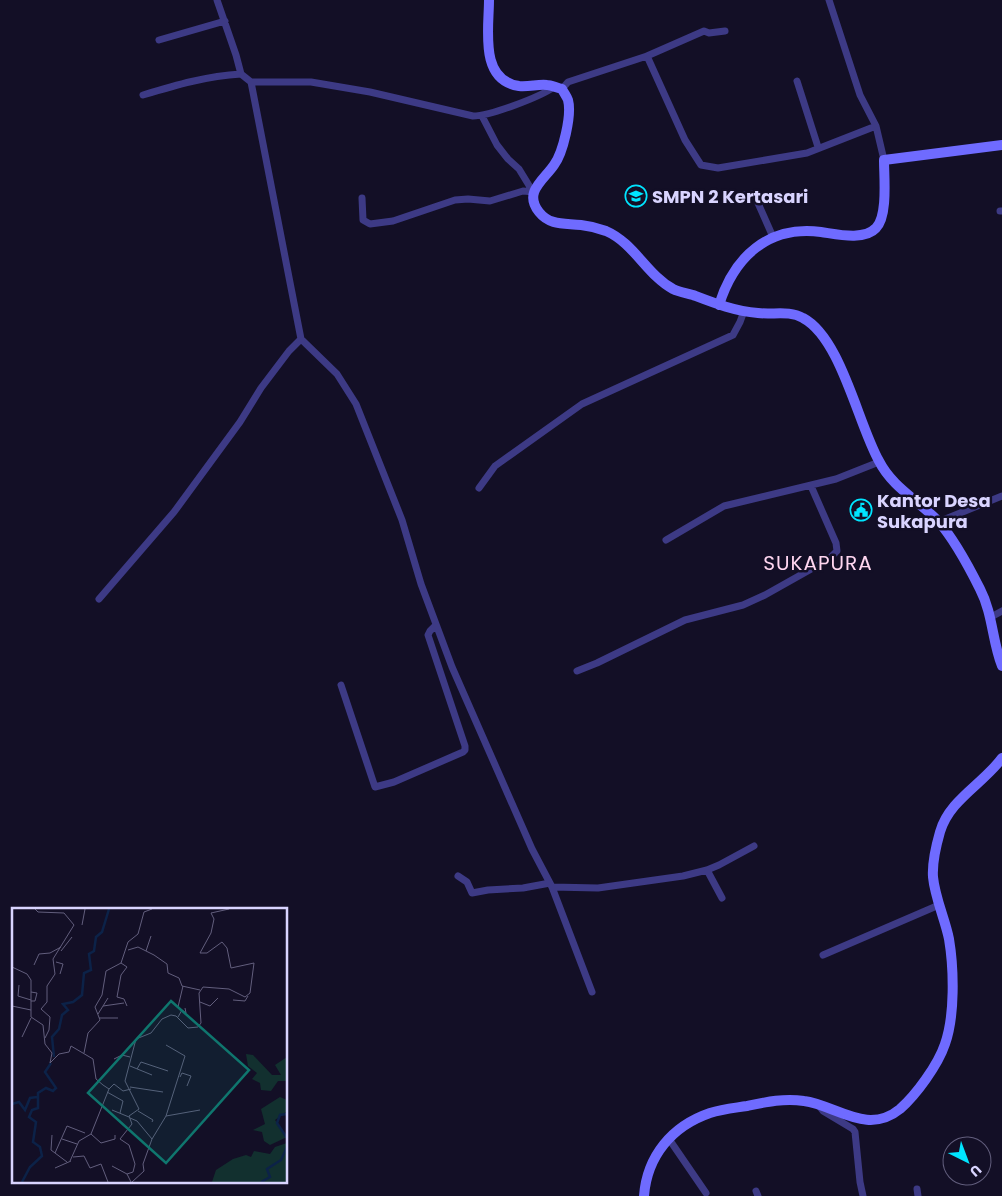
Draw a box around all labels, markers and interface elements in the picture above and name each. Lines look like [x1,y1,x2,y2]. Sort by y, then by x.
school or university icon: SMPN 2 Kertasari [624,184,648,208]
place label: SMPN 2 Kertasari [652,184,808,209]
place label: Kantor Desa Sukapura [877,488,991,534]
public building icon: Kantor Desa Sukapura [849,498,873,522]
district label: SUKAPURA [763,549,873,577]
inset map [12,908,288,1184]
north arrow [942,1136,992,1186]
text: U [965,1160,986,1181]

